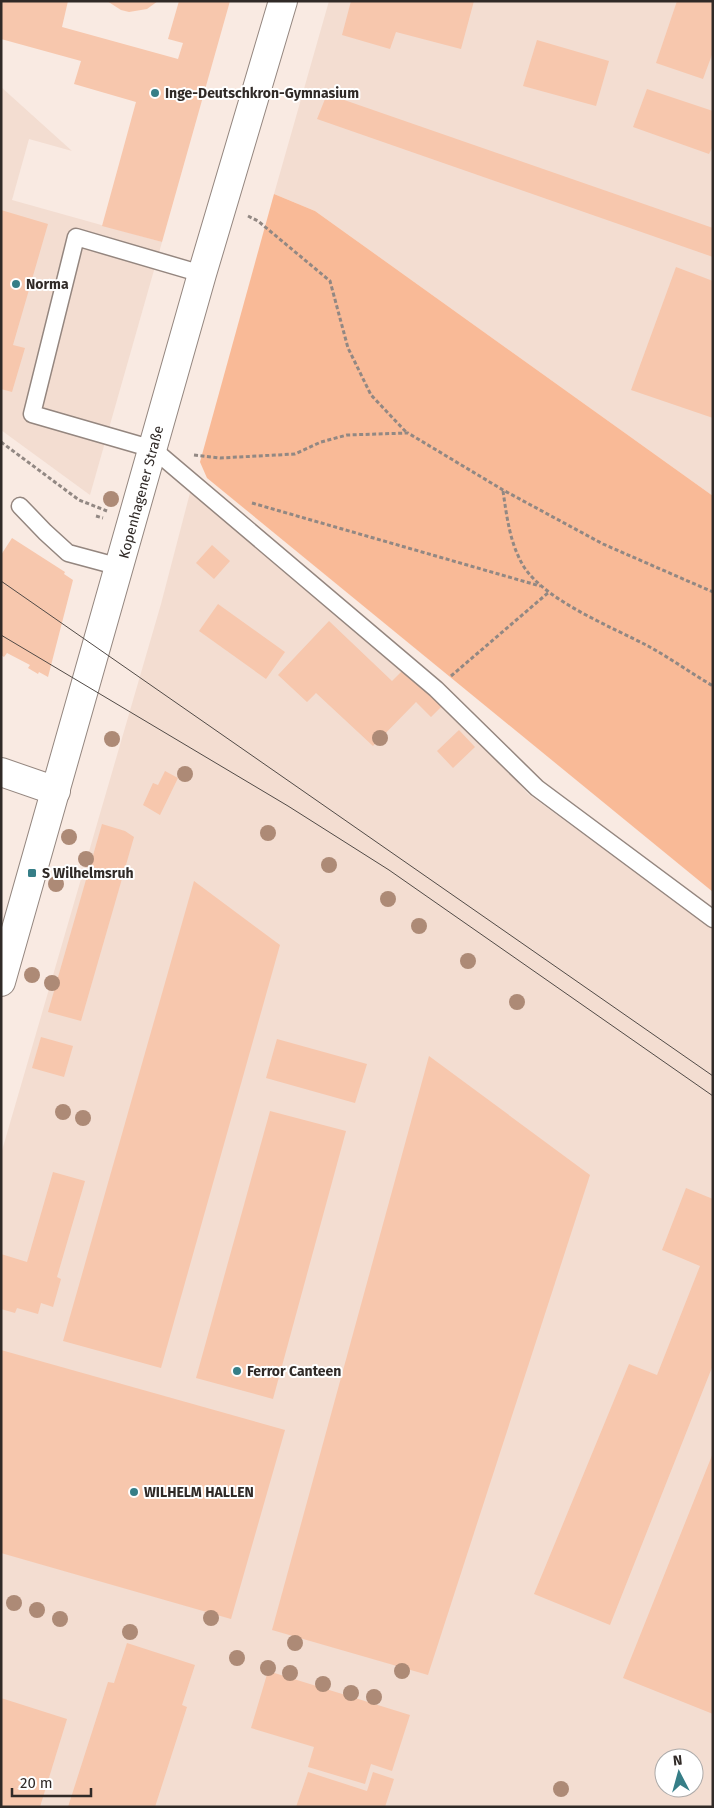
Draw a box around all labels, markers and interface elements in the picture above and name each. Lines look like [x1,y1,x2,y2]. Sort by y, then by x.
place label: Inge-Deutschkron-Gymnasium [165,85,359,102]
marker: Inge-Deutschkron-Gymnasium [149,87,161,99]
place label: Norma [26,276,69,293]
marker: Norma [10,278,22,290]
street label: Kopenhagener Straße [116,424,167,560]
place label: S Wilhelmsruh [42,865,134,882]
marker: S Wilhelmsruh [26,867,38,879]
place label: Ferror Canteen [247,1363,341,1380]
marker: Ferror Canteen [231,1365,243,1377]
place label: WILHELM HALLEN [144,1484,254,1501]
marker: WILHELM HALLEN [128,1486,140,1498]
north arrow [654,1748,704,1798]
text: N [672,1752,683,1770]
scale bar [12,1766,91,1798]
text: 20 m [20,1774,53,1792]

